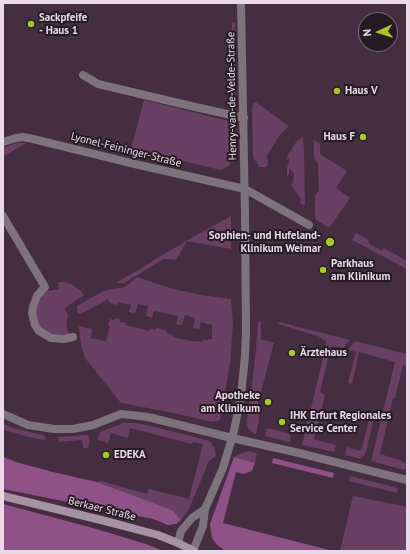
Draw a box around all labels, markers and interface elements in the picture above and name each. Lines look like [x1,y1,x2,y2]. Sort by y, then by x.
place label: Sackpfeife - Haus 1 [39,11,87,37]
north arrow [358,12,398,52]
marker: Sackpfeife - Haus 1 [26,19,36,29]
text: N [360,29,374,37]
street label: Henry-van-de-Velde-Straße [224,32,240,160]
place label: Haus V [345,84,378,98]
marker: Haus V [332,86,342,96]
street label: Lyonel-Feininger-Straße [69,130,183,170]
place label: Haus F [323,130,355,144]
marker: Haus F [358,132,368,142]
place label: Sophien- und Hufeland- Klinikum Weimar [209,229,321,255]
marker: Sophien- und Hufeland- Klinikum Weimar [324,236,336,248]
place label: Parkhaus am Klinikum [331,257,390,283]
marker: Parkhaus am Klinikum [318,265,328,275]
place label: Ärztehaus [300,346,347,360]
marker: Ärztehaus [287,348,297,358]
place label: Apotheke am Klinikum [201,389,260,415]
marker: Apotheke am Klinikum [263,397,273,407]
place label: IHK Erfurt Regionales Service Center [290,409,391,435]
marker: IHK Erfurt Regionales Service Center [277,417,287,427]
place label: EDEKA [114,448,146,462]
marker: EDEKA [101,450,111,460]
street label: Berkaer Straße [67,494,137,524]

